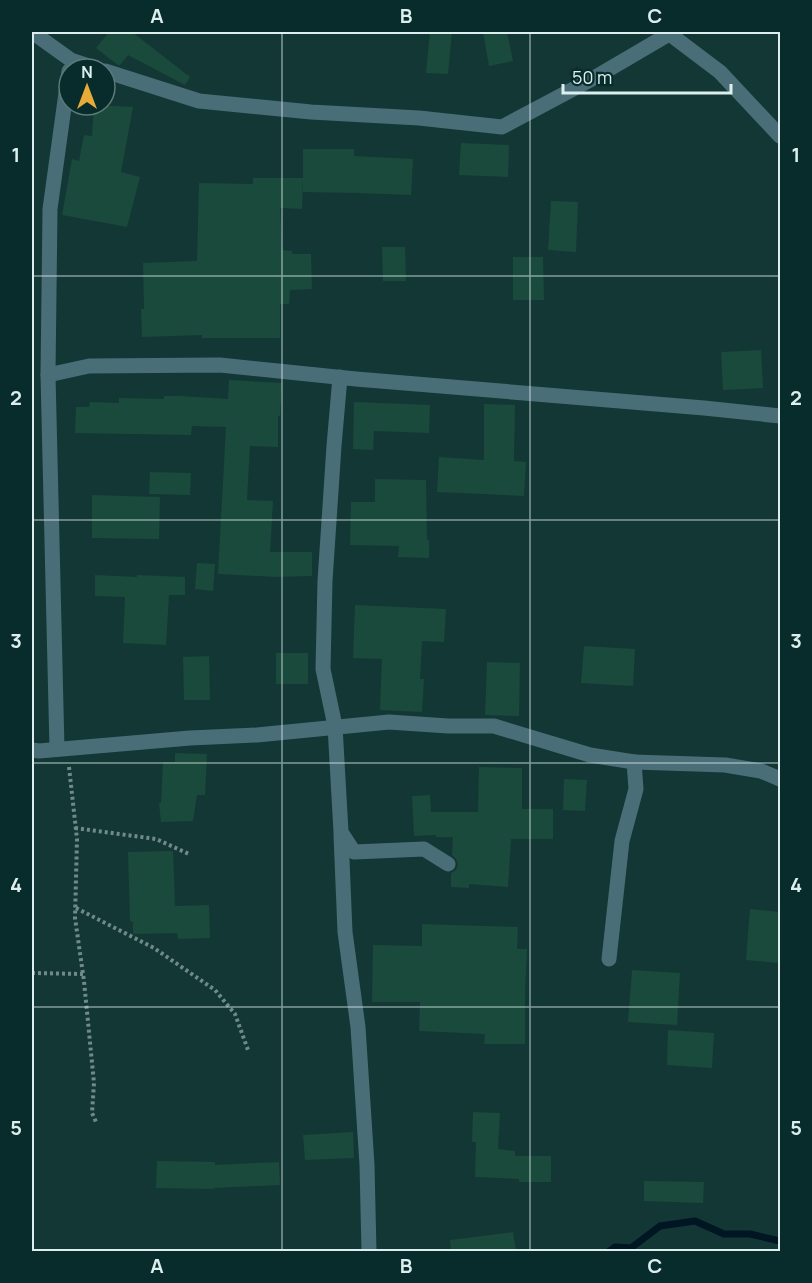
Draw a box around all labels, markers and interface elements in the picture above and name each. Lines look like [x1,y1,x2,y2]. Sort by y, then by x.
text: A [150,2,164,29]
text: B [400,2,413,29]
text: C [648,2,662,29]
north arrow [57,57,117,117]
scale bar [563,57,731,95]
text: N [81,61,93,83]
text: 50 m [572,65,612,89]
text: 1 [12,141,20,168]
text: 1 [792,141,800,168]
text: 2 [10,384,22,411]
text: 2 [790,384,802,411]
text: 3 [10,627,22,654]
text: 3 [790,627,802,654]
text: 4 [10,871,22,898]
text: 4 [790,871,802,898]
text: 5 [10,1114,22,1141]
text: 5 [790,1114,802,1141]
text: A [150,1252,164,1279]
text: B [400,1252,413,1279]
text: C [648,1252,662,1279]

